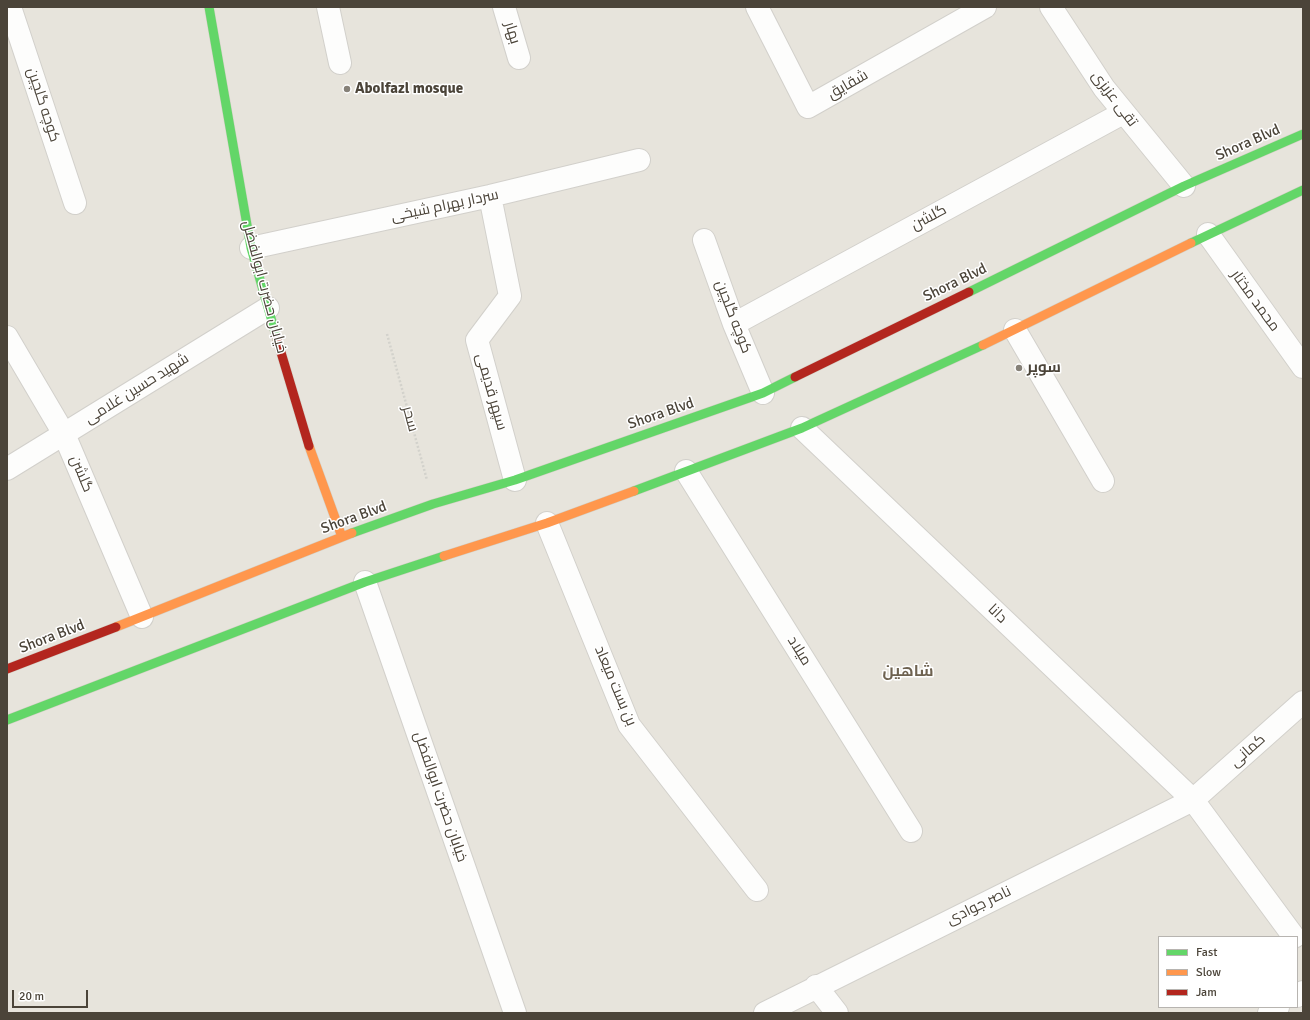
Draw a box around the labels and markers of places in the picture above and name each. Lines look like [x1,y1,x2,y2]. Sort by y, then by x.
place label: Abolfazl mosque [355,80,463,98]
marker: Abolfazl mosque [342,84,352,94]
place label: سوپر [1027,359,1061,377]
marker: سوپر [1014,363,1024,373]

